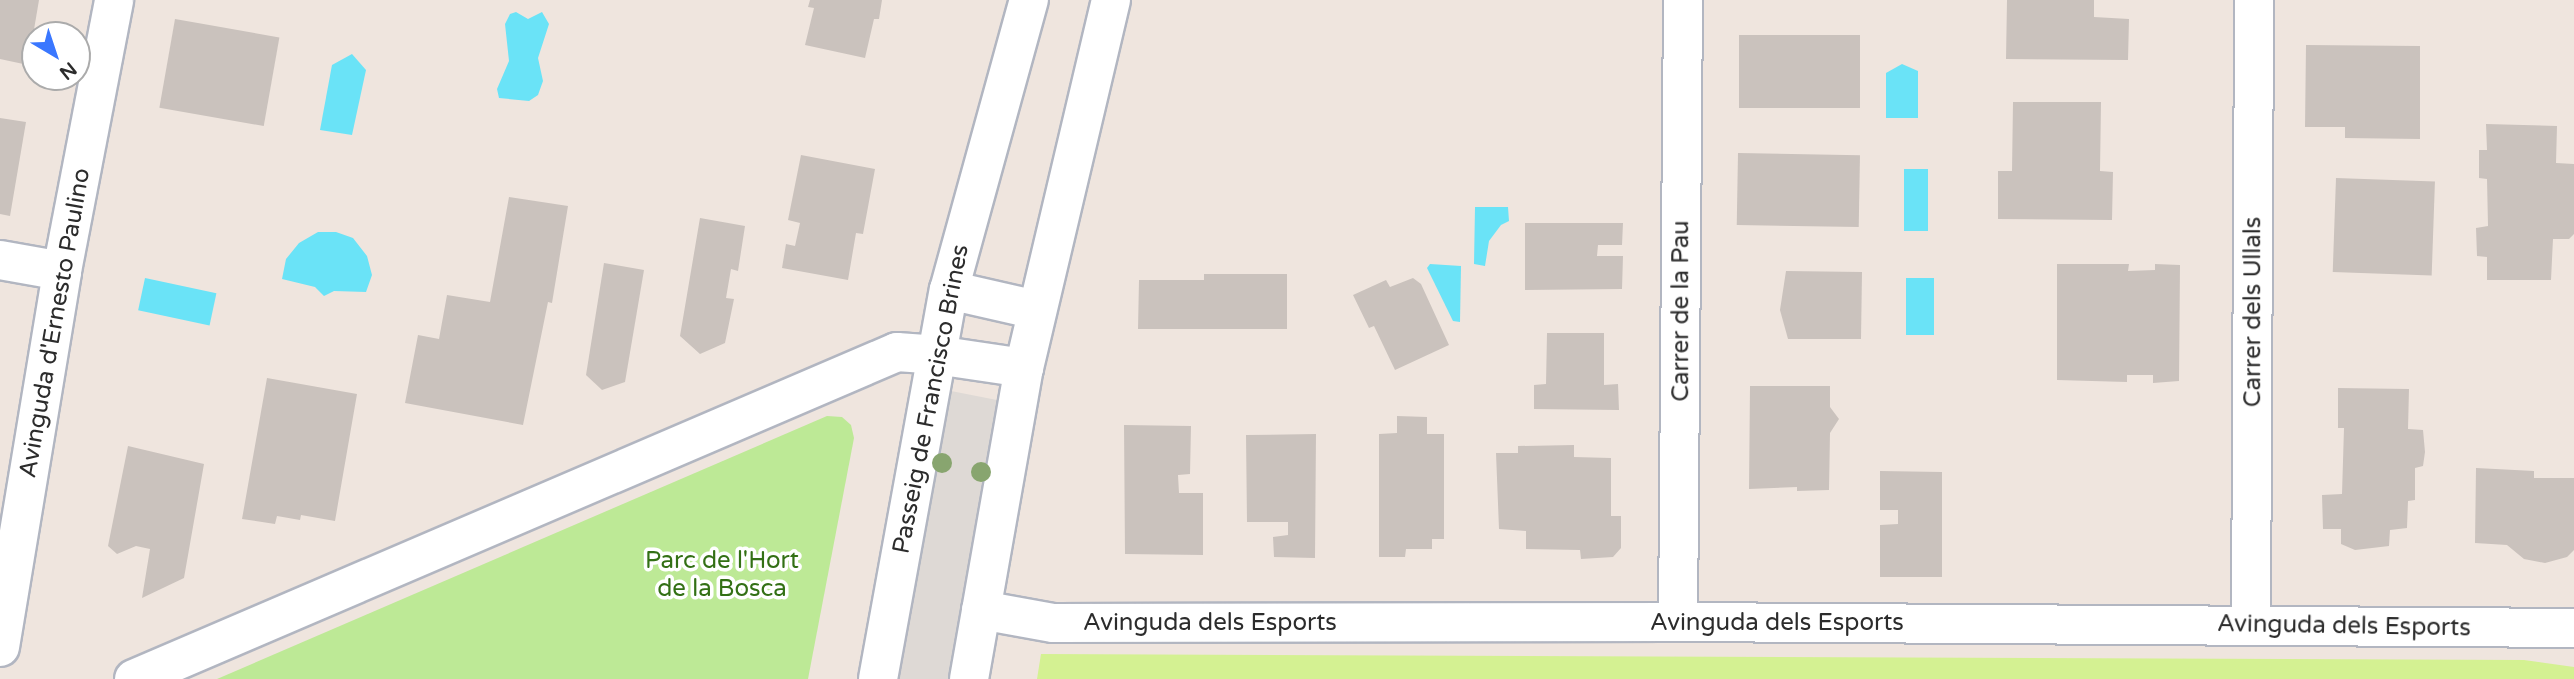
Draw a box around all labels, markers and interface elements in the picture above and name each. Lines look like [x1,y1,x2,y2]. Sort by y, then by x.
north arrow [21,21,91,91]
text: N [55,57,81,84]
street label: Avinguda d'Ernesto Paulino [14,166,96,480]
street label: Carrer dels Ullals [2239,217,2267,407]
street label: Carrer de la Pau [1667,220,1695,402]
street label: Passeig de Francisco Brines [887,242,975,556]
park label: Parc de l'Hort de la Bosca [645,547,799,603]
street label: Avinguda dels Esports [1083,609,1337,637]
street label: Avinguda dels Esports [1650,609,1904,637]
street label: Avinguda dels Esports [2217,609,2471,643]

